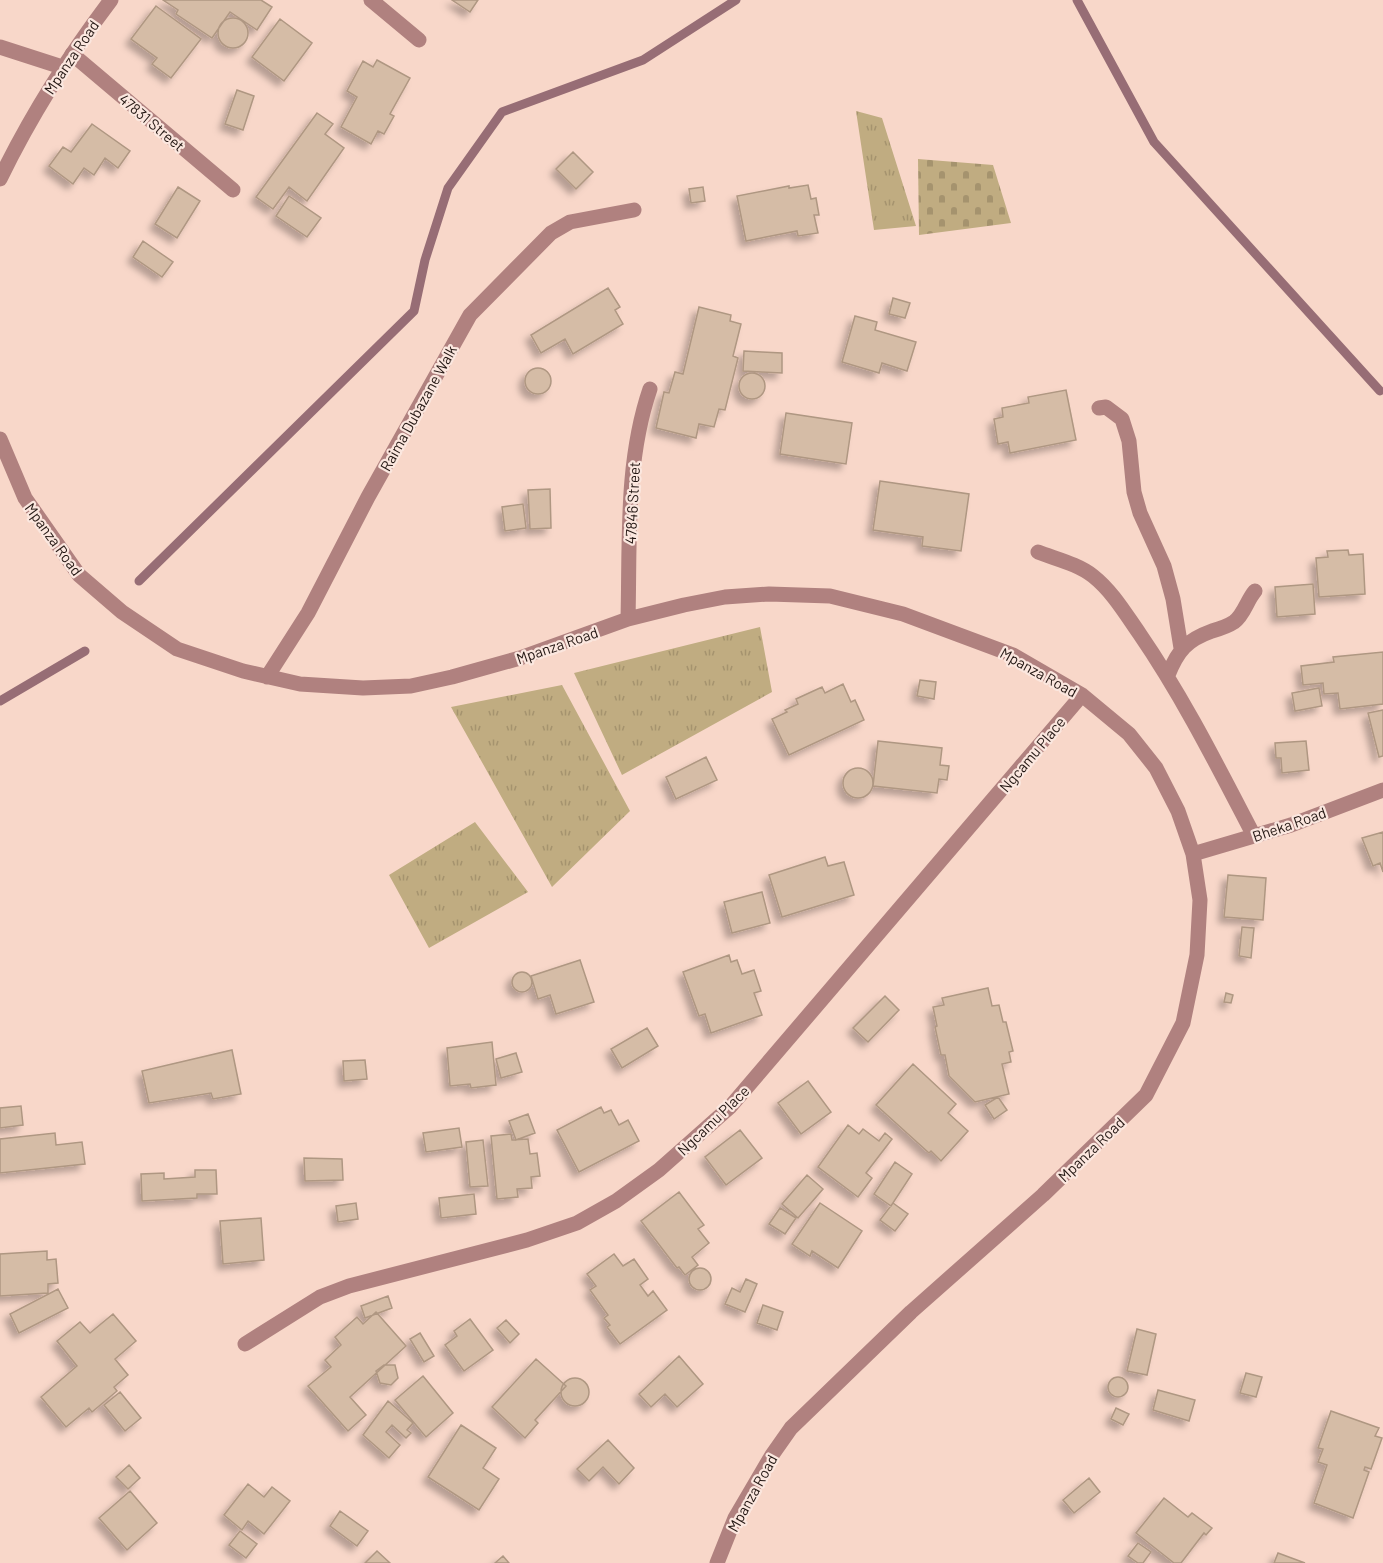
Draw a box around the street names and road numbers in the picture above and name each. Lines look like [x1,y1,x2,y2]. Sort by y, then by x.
street label: Mpanza Road [40,17,102,97]
street label: 47831 Street [116,90,188,154]
street label: Raima Dubazane Walk [376,342,460,474]
street label: 47846 Street [621,461,643,545]
street label: Mpanza Road [22,499,86,579]
street label: Mpanza Road [514,623,600,667]
street label: Mpanza Road [997,643,1081,701]
street label: Ngcamu Place [995,713,1069,795]
street label: Bheka Road [1250,803,1328,845]
street label: Ngcamu Place [673,1081,753,1159]
street label: Mpanza Road [1054,1113,1128,1185]
street label: Mpanza Road [723,1451,781,1535]

